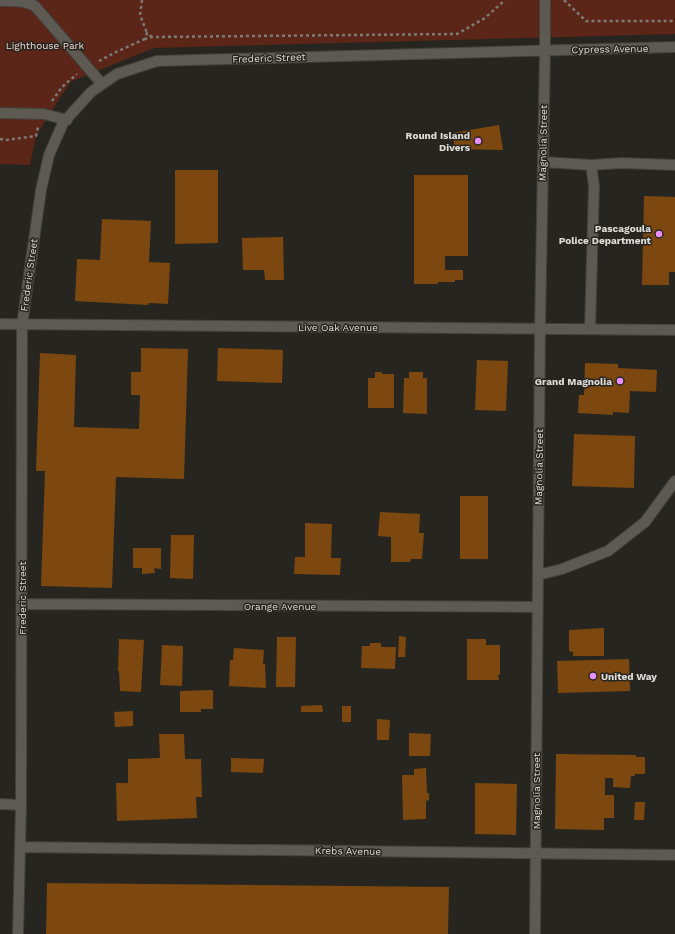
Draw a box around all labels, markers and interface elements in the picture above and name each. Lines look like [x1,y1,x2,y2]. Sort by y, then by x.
park label: Lighthouse Park [6,40,85,51]
street label: Cypress Avenue [571,43,649,55]
street label: Frederic Street [232,51,307,65]
street label: Magnolia Street [537,104,549,181]
place label: Round Island Divers [406,130,471,153]
marker: Round Island Divers [473,136,483,146]
place label: Pascagoula Police Department [559,223,652,246]
marker: Pascagoula Police Department [654,229,664,239]
street label: Frederic Street [18,237,40,312]
street label: Live Oak Avenue [298,322,378,333]
place label: Grand Magnolia [535,376,612,387]
marker: Grand Magnolia [615,376,625,386]
street label: Magnolia Street [533,428,545,505]
street label: Frederic Street [17,561,28,635]
street label: Orange Avenue [244,601,317,612]
marker: United Way [588,671,598,681]
place label: United Way [601,671,657,682]
street label: Magnolia Street [531,752,542,829]
street label: Krebs Avenue [315,845,381,857]

